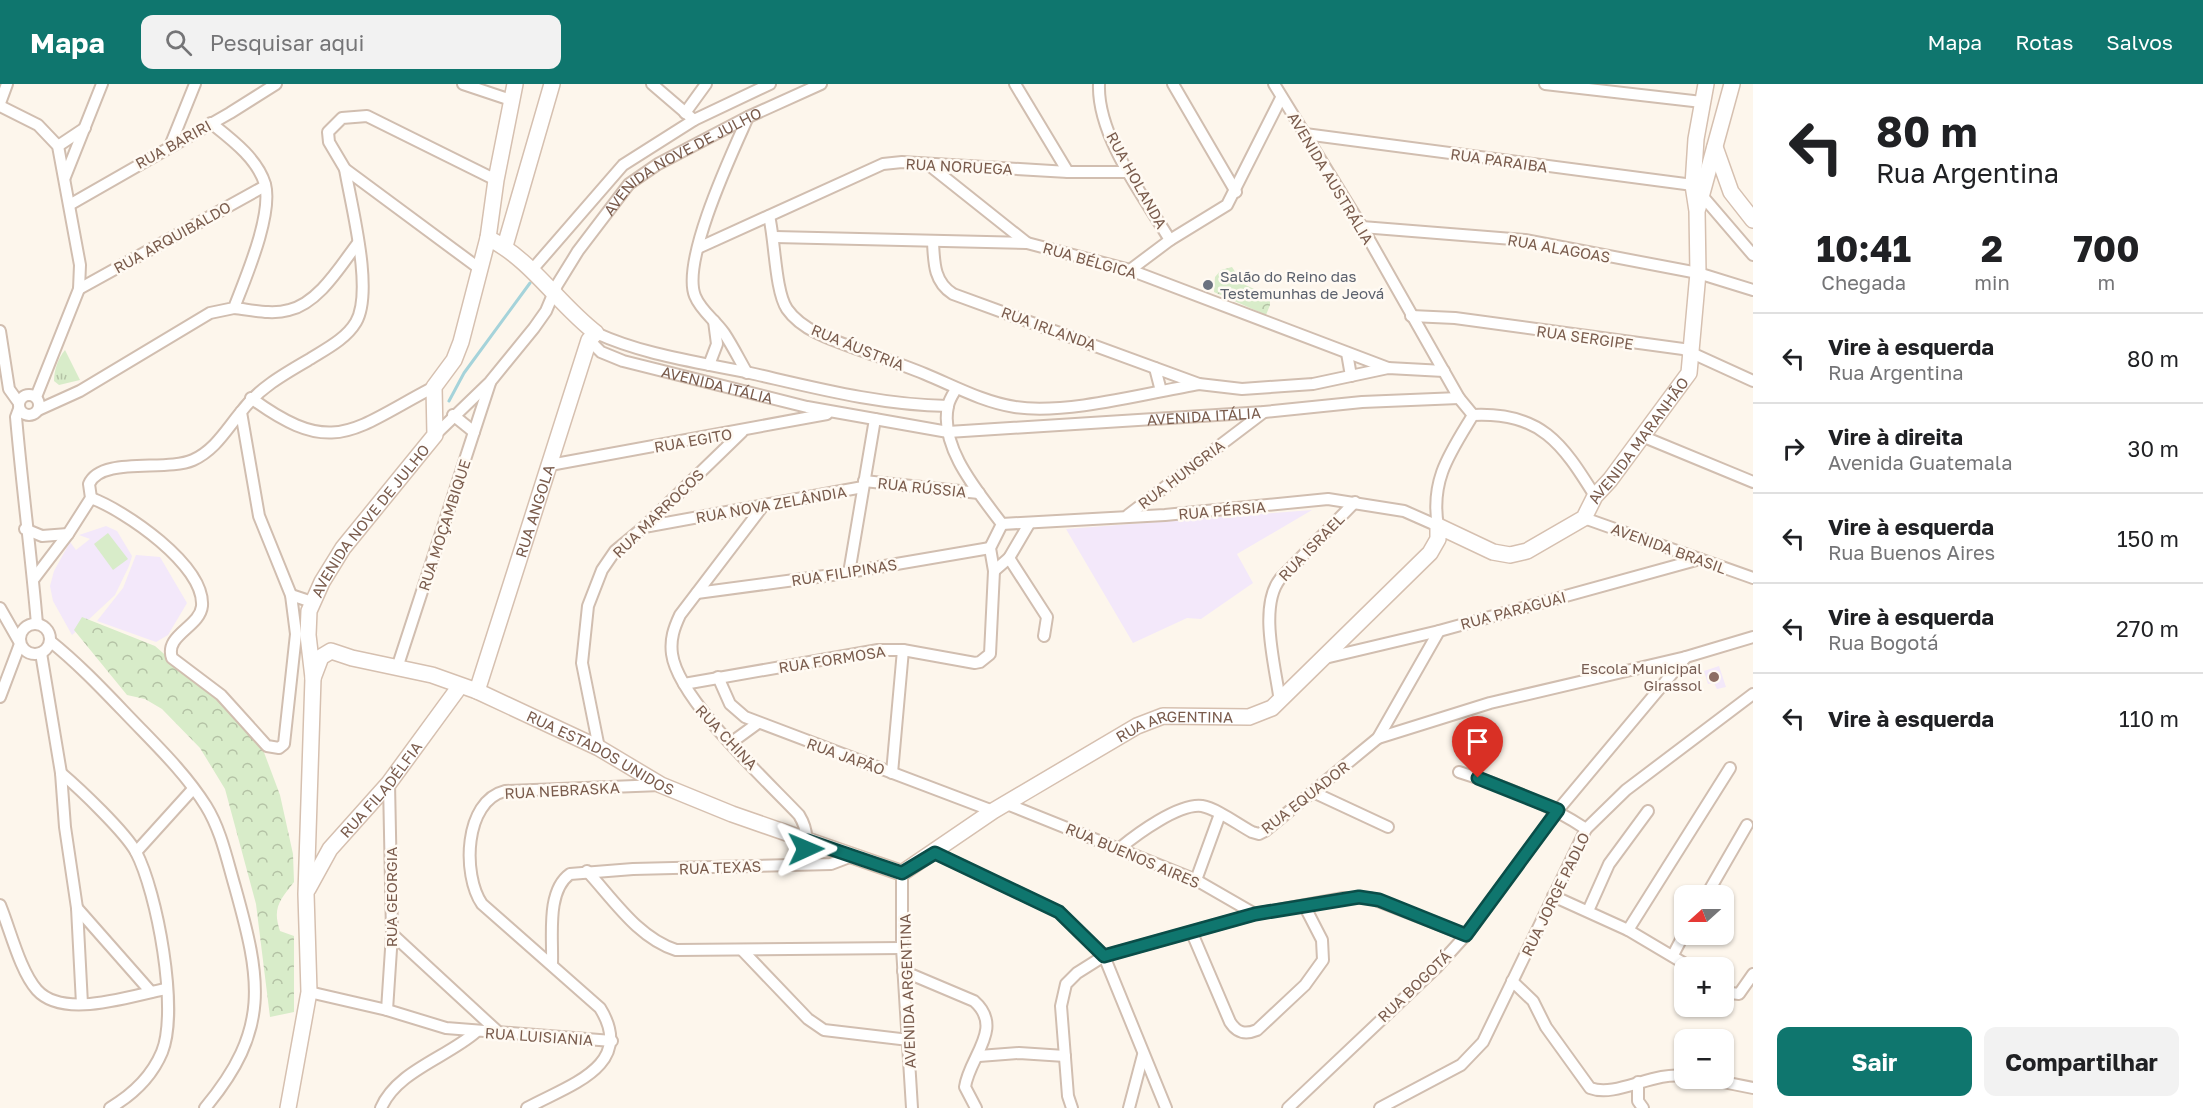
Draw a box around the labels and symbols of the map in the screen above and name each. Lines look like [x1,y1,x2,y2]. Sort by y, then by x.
street label: AVENIDA NOVE DE JULHO [600,103,764,219]
street label: AVENIDA AUSTRÁLIA [1284,109,1378,247]
street label: RUA BARIRI [132,116,214,172]
street label: RUA HOLANDA [1103,129,1171,231]
street label: RUA PARAIBA [1449,144,1549,176]
street label: RUA NORUEGA [905,154,1013,178]
street label: RUA ARQUIBALDO [110,197,234,277]
street label: RUA ALAGOAS [1506,230,1612,266]
street label: RUA BÉLGICA [1041,238,1139,282]
place label: Salão do Reino das Testemunhas de Jeová [1220,267,1384,302]
marker: Salão do Reino das Testemunhas de Jeová [1201,278,1215,292]
street label: RUA IRLANDA [999,302,1099,354]
street label: RUA ÁUSTRIA [809,320,907,374]
street label: RUA SERGIPE [1535,321,1635,353]
street label: AVENIDA ITÁLIA [660,362,775,407]
street label: AVENIDA MARANHÃO [1584,373,1692,506]
street label: AVENIDA ITÁLIA [1146,403,1261,428]
street label: RUA EGITO [653,424,733,456]
street label: RUA HUNGRIA [1134,436,1228,512]
street label: AVENIDA NOVE DE JULHO [307,440,433,600]
street label: RUA MOÇAMBIQUE [414,457,474,593]
street label: RUA ANGOLA [511,462,558,560]
street label: RUA MARROCOS [609,465,707,561]
street label: RUA RÚSSIA [877,473,967,501]
street label: RUA NOVA ZELÂNDIA [694,482,848,526]
street label: RUA PÉRSIA [1177,497,1267,523]
street label: RUA ISRAEL [1274,509,1348,584]
street label: AVENIDA BRASIL [1609,519,1729,577]
street label: RUA FILIPINAS [790,555,898,589]
street label: RUA PARAGUAI [1458,587,1568,633]
street label: RUA FORMOSA [777,642,887,676]
place label: Escola Municipal Girassol [1581,659,1702,694]
marker: Escola Municipal Girassol [1707,670,1721,684]
street label: RUA CHINA [692,701,762,773]
street label: RUA ARGENTINA [1112,706,1233,746]
street label: RUA ESTADOS UNIDOS [524,707,677,798]
pin [1452,716,1503,778]
street label: RUA JAPÃO [805,734,887,778]
street label: RUA FILADÉLFIA [336,738,425,841]
street label: RUA EQUADOR [1257,757,1353,837]
street label: RUA NEBRASKA [504,778,620,802]
position arrow [774,817,838,881]
street label: RUA BUENOS AIRES [1063,819,1203,891]
street label: RUA JORGE PADLO [1517,829,1593,959]
street label: RUA GEORGIA [382,847,400,947]
street label: RUA TEXAS [678,857,762,877]
north arrow [1674,885,1734,945]
street label: AVENIDA ARGENTINA [895,913,919,1069]
street label: RUA BOGOTÁ [1374,947,1454,1025]
street label: RUA LUISIANIA [484,1023,594,1049]

